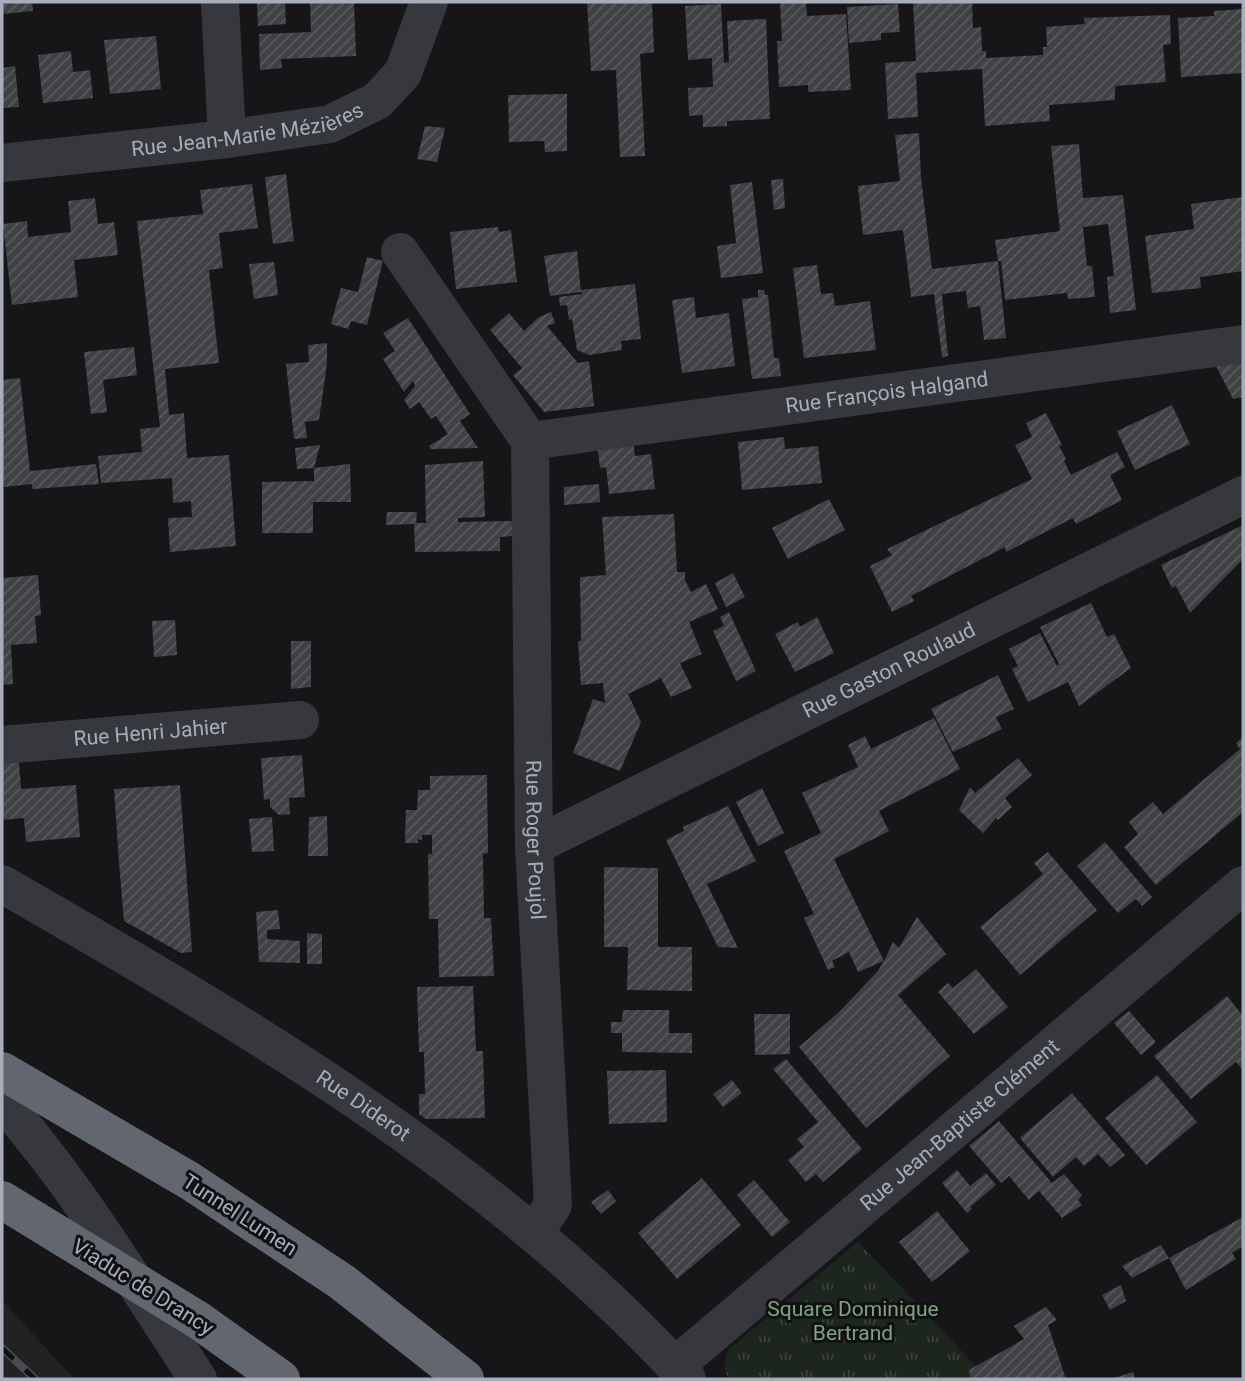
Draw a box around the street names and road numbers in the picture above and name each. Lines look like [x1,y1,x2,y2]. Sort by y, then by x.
street label: Rue Jean-Marie Mézières [130,98,367,161]
street label: Rue François Halgand [784,367,990,418]
street label: Rue Gaston Roulaud [799,618,979,723]
street label: Rue Henri Jahier [73,714,228,751]
street label: Rue Roger Poujol [521,760,550,920]
street label: Rue Jean-Baptiste Clément [855,1034,1064,1216]
street label: Rue Diderot [312,1065,415,1146]
street label: Tunnel Lumen [178,1169,302,1261]
street label: Viaduc de Drancy [68,1234,218,1340]

